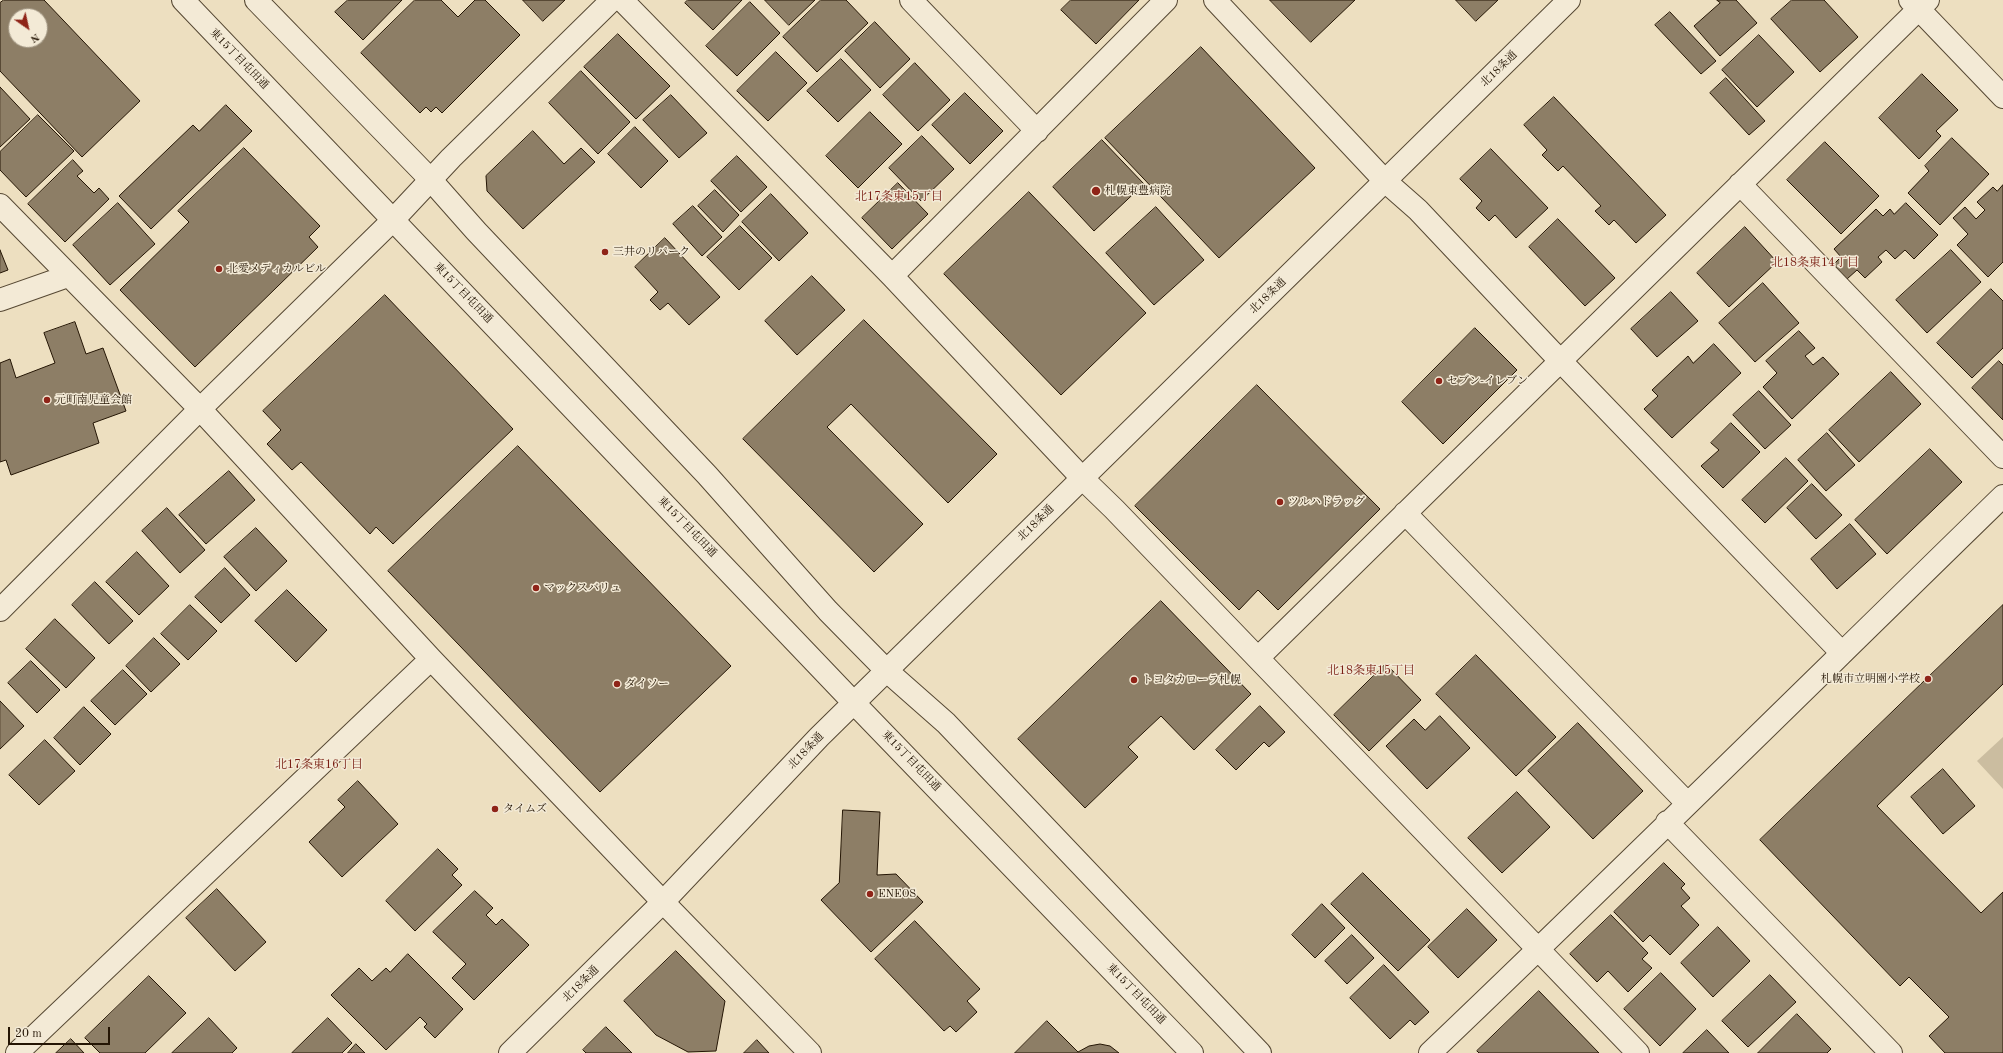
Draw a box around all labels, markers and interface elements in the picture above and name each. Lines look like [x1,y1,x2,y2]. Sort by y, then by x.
north arrow [8,8,48,48]
street label: 東15丁目屯田通 [207,26,271,92]
text: N [28,31,41,44]
street label: 北18条通 [1478,48,1520,90]
place label: 札幌東豊病院 [1105,184,1171,198]
marker: 札幌東豊病院 [1090,185,1102,197]
district label: 北17条東15丁目 [855,190,943,204]
place label: 三井のリパーク [613,245,690,259]
marker: 三井のリパーク [600,247,610,257]
district label: 北18条東14丁目 [1771,256,1859,270]
street label: 東15丁目屯田通 [431,260,495,326]
place label: 北愛メディカルビル [227,262,326,276]
marker: 北愛メディカルビル [214,264,224,274]
street label: 北18条通 [1247,275,1289,317]
place label: セブン-イレブン [1447,374,1528,388]
marker: セブン-イレブン [1434,376,1444,386]
place label: 元町南児童会館 [55,393,132,407]
marker: 元町南児童会館 [42,395,52,405]
street label: 東15丁目屯田通 [655,494,719,560]
place label: ツルハドラッグ [1288,495,1365,509]
marker: ツルハドラッグ [1275,497,1285,507]
street label: 北18条通 [1015,502,1057,544]
place label: マックスバリュ [544,581,621,595]
marker: マックスバリュ [531,583,541,593]
district label: 北18条東15丁目 [1327,664,1415,678]
place label: 札幌市立明園小学校 [1821,672,1920,686]
place label: トヨタカローラ札幌 [1142,673,1241,687]
marker: 札幌市立明園小学校 [1923,674,1933,684]
marker: トヨタカローラ札幌 [1129,675,1139,685]
place label: ダイソー [625,677,669,691]
marker: ダイソー [612,679,622,689]
street label: 東15丁目屯田通 [879,728,943,794]
street label: 北18条通 [785,730,827,772]
district label: 北17条東16丁目 [275,758,363,772]
place label: タイムズ [503,802,547,816]
marker: タイムズ [490,804,500,814]
place label: ENEOS [878,887,916,901]
marker: ENEOS [865,889,875,899]
street label: 東15丁目屯田通 [1104,961,1168,1027]
street label: 北18条通 [560,963,602,1005]
scale bar [10,1019,112,1045]
text: 20 m [15,1028,42,1040]

